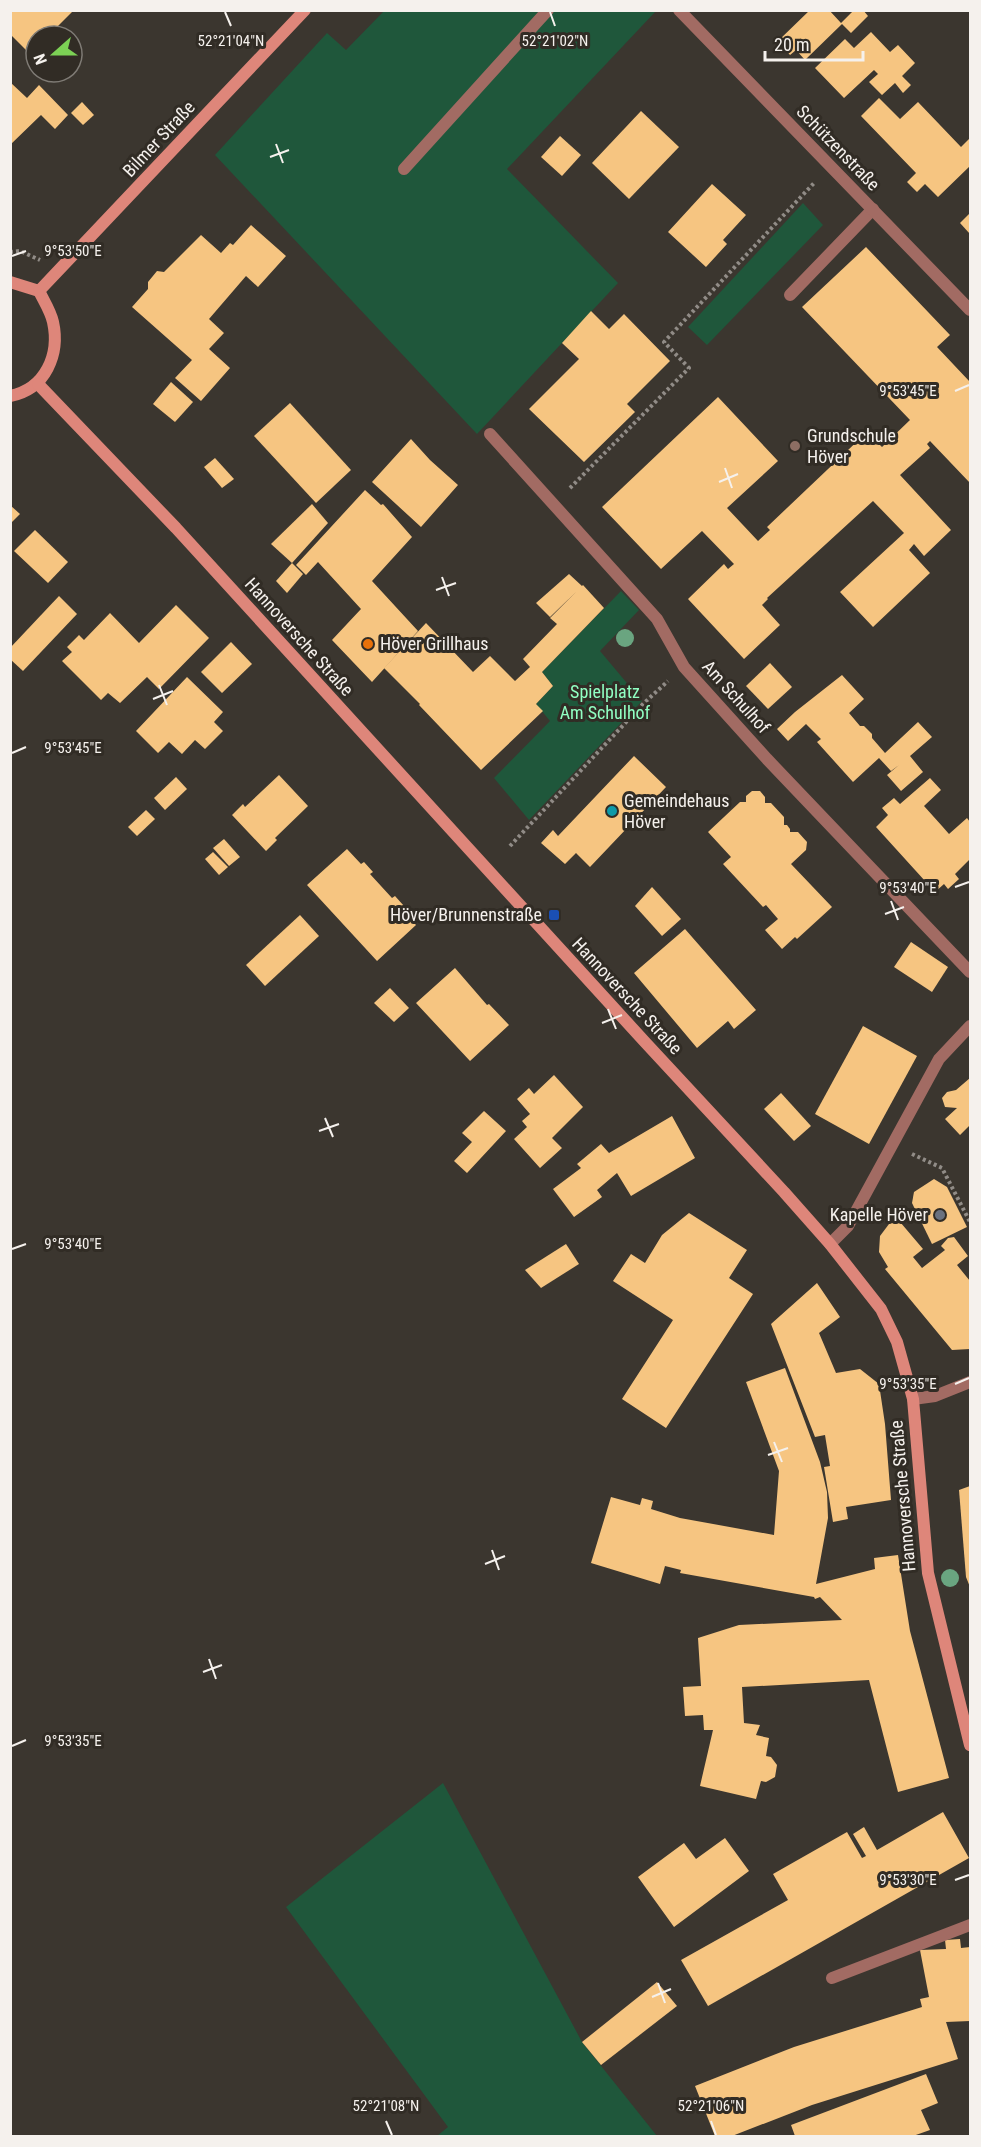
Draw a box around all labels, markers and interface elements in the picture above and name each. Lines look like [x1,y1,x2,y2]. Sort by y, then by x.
north arrow [24,24,84,84]
scale bar [765,24,862,62]
text: 52°21'04"N [198,32,264,50]
text: 52°21'02"N [522,32,588,50]
text: 20 m [774,34,809,55]
text: N [30,51,51,67]
street label: Bilmer Straße [118,96,199,181]
street label: Schützenstraße [792,101,884,195]
text: 9°53'50"E [44,242,102,260]
text: 9°53'45"E [879,382,937,400]
place label: Grundschule Höver [807,425,896,467]
marker: Grundschule Höver [788,439,802,453]
street label: Hannoversche Straße [241,573,358,700]
place label: Höver Grillhaus [380,633,488,654]
marker: Höver Grillhaus [361,637,375,651]
street label: Am Schulhof [698,656,775,738]
park label: Spielplatz Am Schulhof [560,681,651,723]
text: 9°53'45"E [44,739,102,757]
place label: Gemeindehaus Höver [624,790,730,832]
marker: Gemeindehaus Höver [605,804,619,818]
text: 9°53'40"E [879,879,937,897]
place label: Höver/Brunnenstraße [390,904,542,925]
marker: Höver/Brunnenstraße [547,908,561,922]
street label: Hannoversche Straße [568,933,687,1058]
place label: Kapelle Höver [830,1204,929,1225]
marker: Kapelle Höver [933,1208,947,1222]
text: 9°53'40"E [44,1235,102,1253]
text: 9°53'35"E [879,1375,937,1393]
street label: Hannoversche Straße [885,1420,920,1573]
text: 9°53'35"E [44,1732,102,1750]
text: 9°53'30"E [879,1871,937,1889]
text: 52°21'08"N [353,2097,419,2115]
text: 52°21'06"N [678,2097,744,2115]

